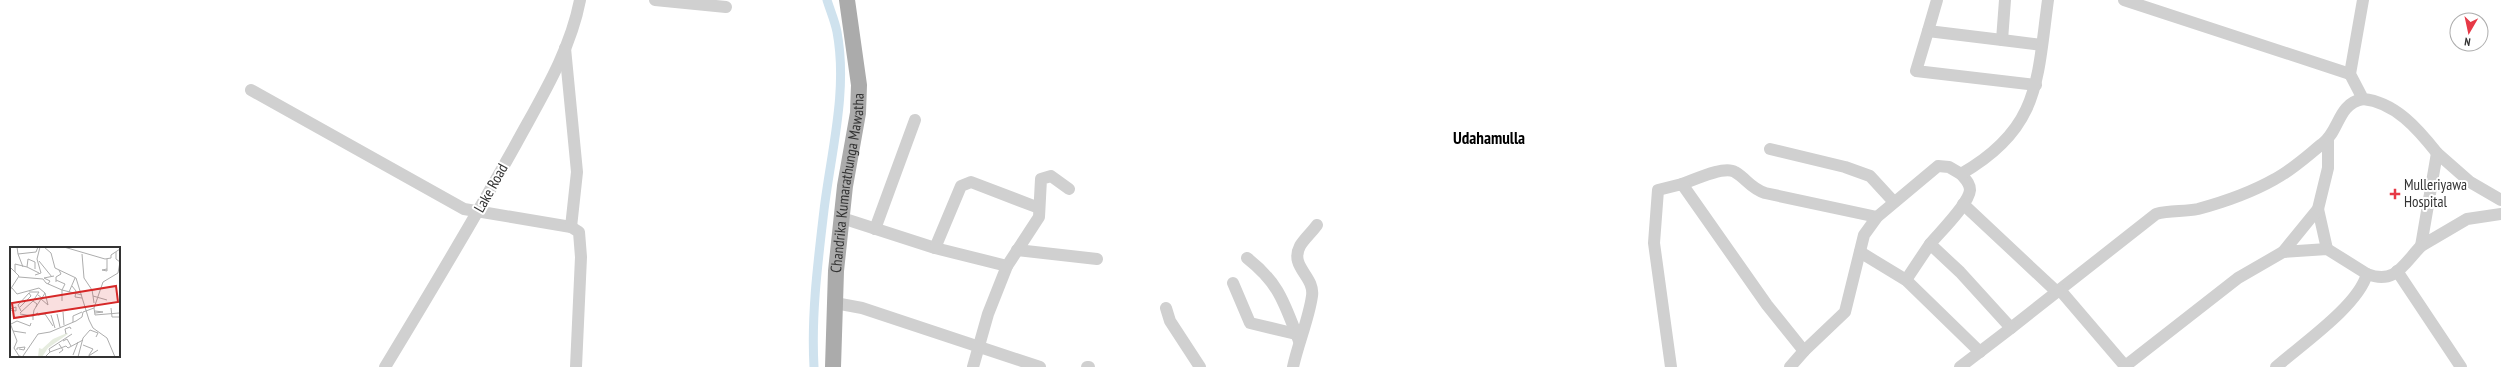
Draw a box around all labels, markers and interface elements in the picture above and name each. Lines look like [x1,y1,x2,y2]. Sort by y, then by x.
north arrow [2449,12,2489,52]
text: N [2463,34,2471,49]
street label: Chandrika Kumarathunga Mawatha [826,93,868,274]
district label: Udahamulla [1453,127,1525,149]
street label: Lake Road [469,160,512,215]
place label: Mulleriyawa Hospital [2404,175,2467,211]
marker: Mulleriyawa Hospital [2389,188,2401,200]
inset map [10,247,120,357]

